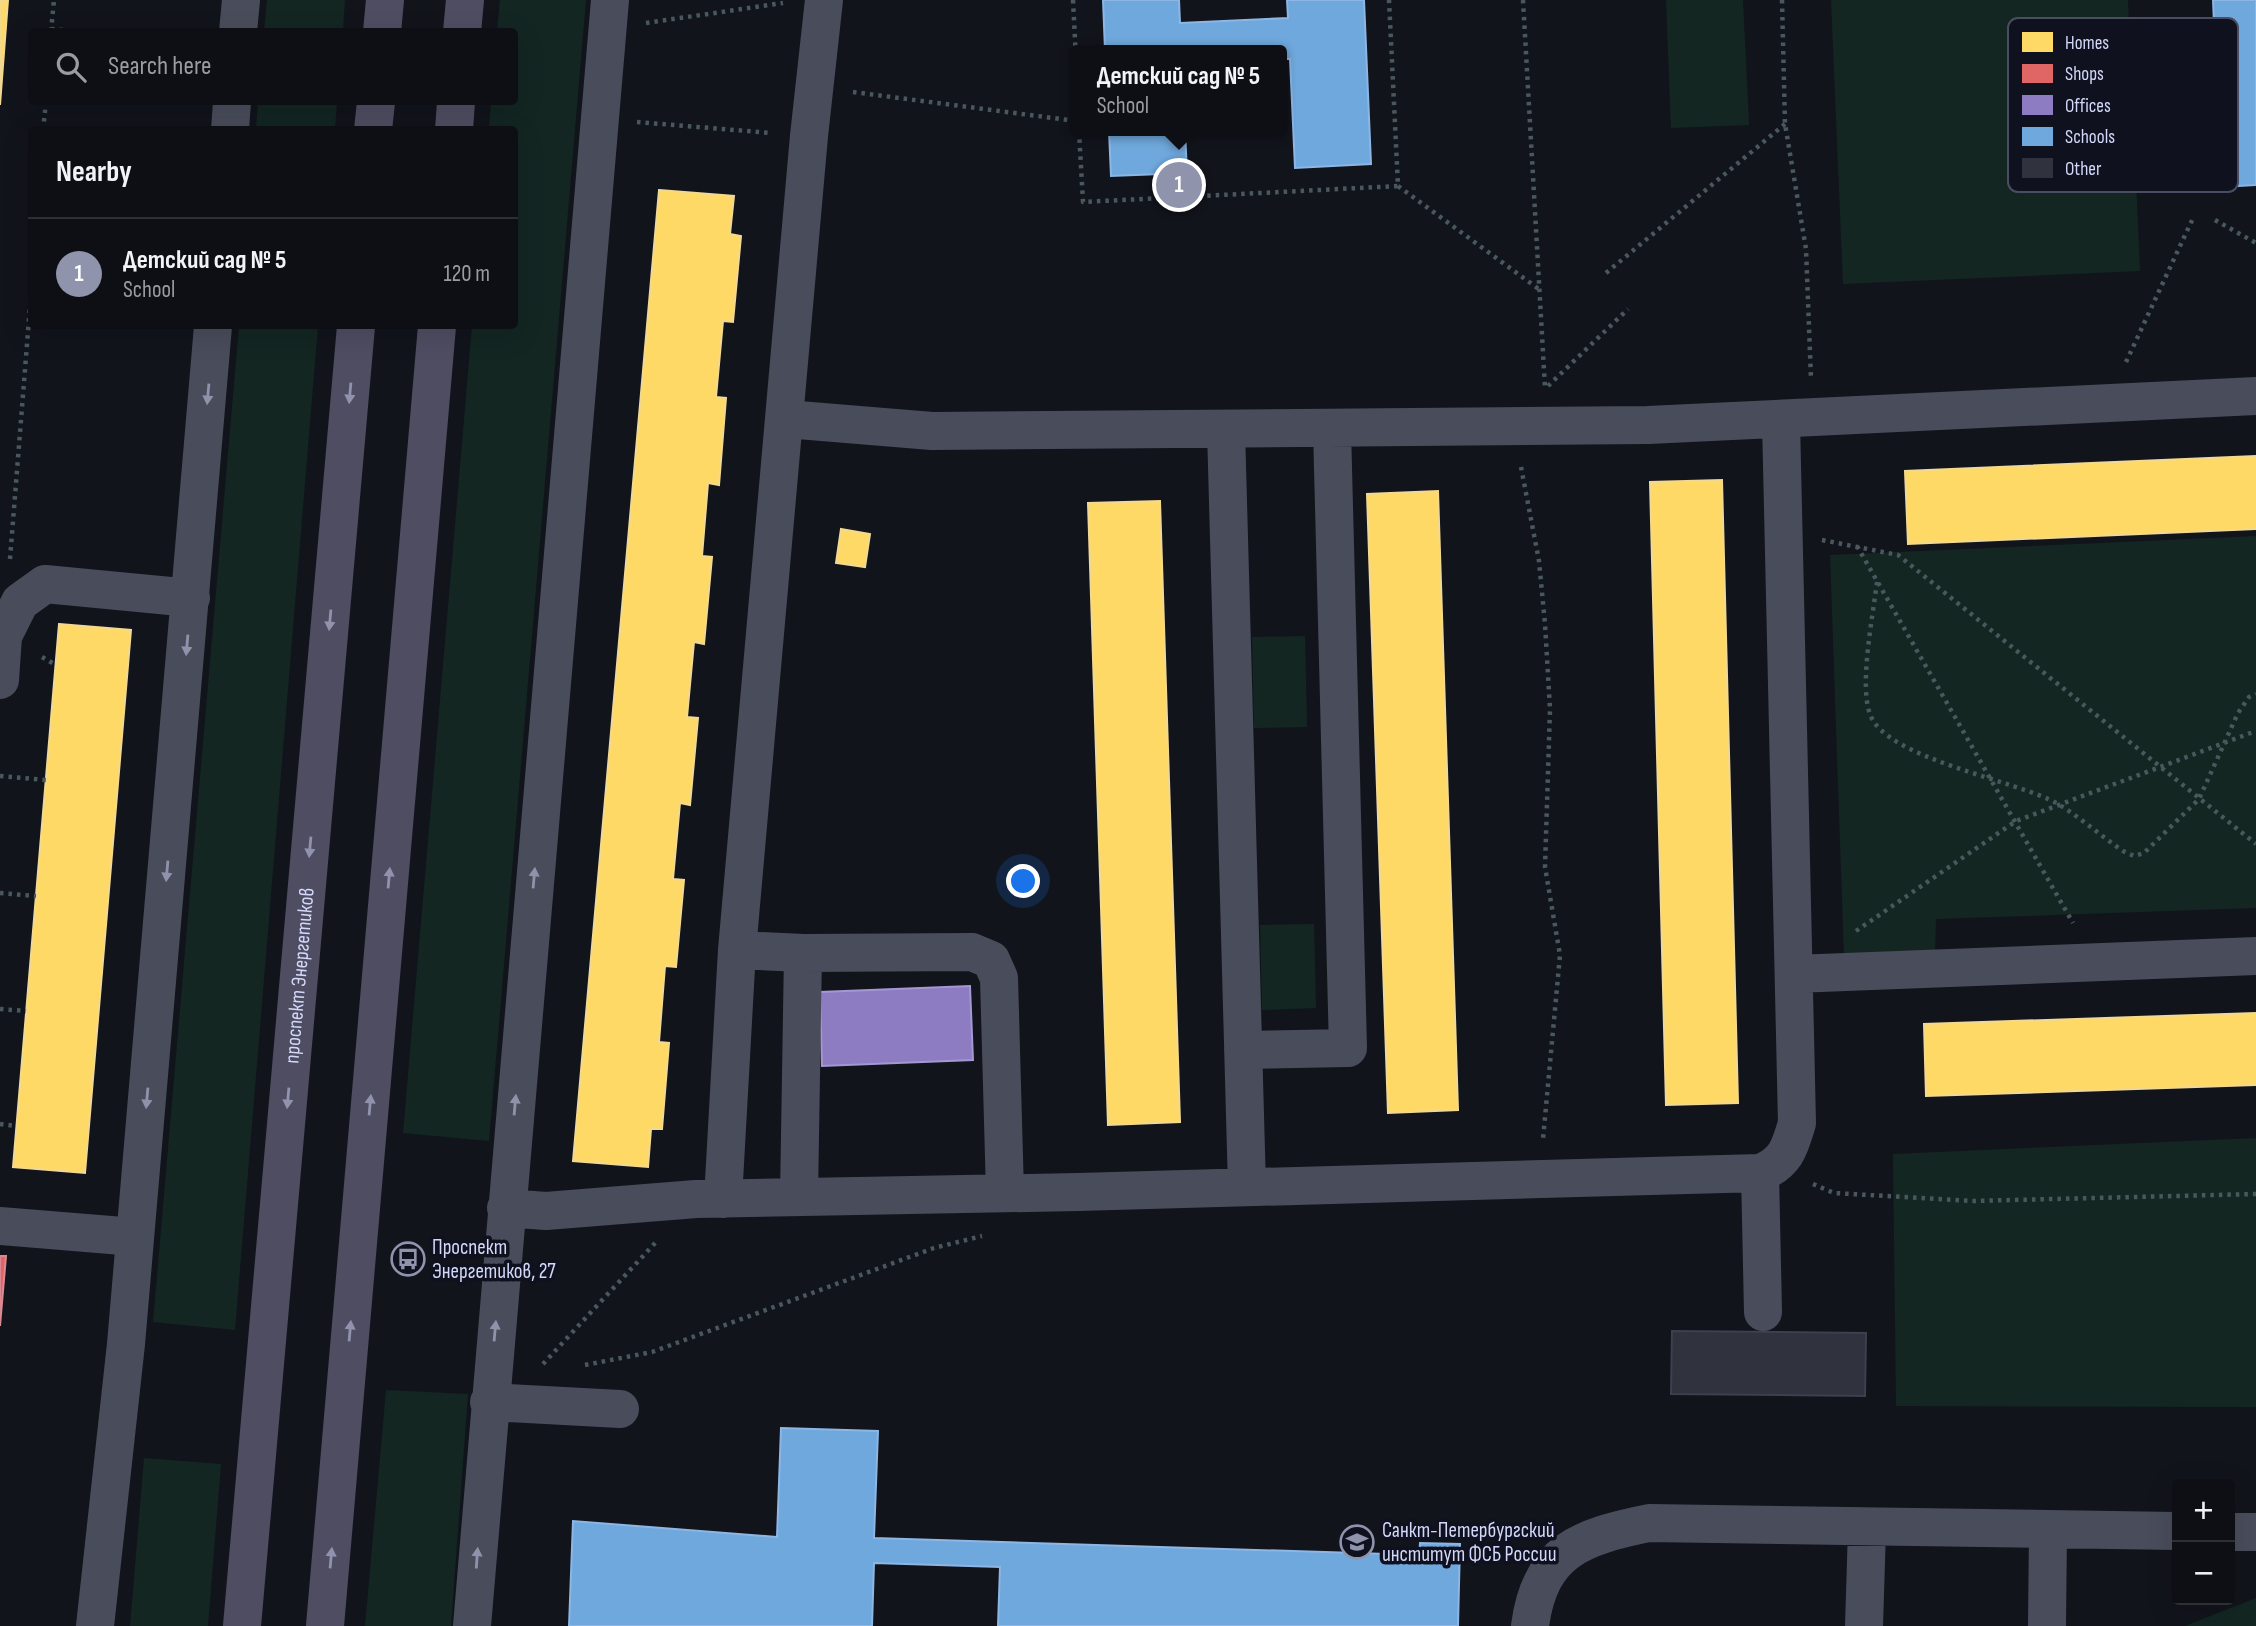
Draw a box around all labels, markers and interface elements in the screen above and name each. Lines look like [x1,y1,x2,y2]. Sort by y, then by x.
legend [2008,18,2238,192]
search box [28,28,518,105]
text: Homes [2065,32,2109,55]
popup [1070,45,1287,136]
icon: search [52,48,90,86]
text: Search here [108,51,211,82]
text: Детский сад № 5 [1097,61,1260,92]
text: Shops [2065,63,2104,86]
text: School [1097,92,1149,120]
text: Offices [2065,95,2111,118]
text: Schools [2065,126,2115,149]
text: Nearby [56,154,132,190]
text: Other [2065,158,2102,181]
pin: 1 [1156,159,1202,211]
text: Детский сад № 5 [123,245,287,276]
text: 1 [74,260,84,288]
text: 120 m [444,260,490,288]
text: School [123,276,175,304]
one-way arrow [202,383,213,405]
one-way arrow [344,383,355,405]
one-way arrow [324,609,335,631]
one-way arrow [181,634,192,656]
one-way arrow [304,836,315,858]
one-way arrow [161,860,172,882]
your location [1006,864,1040,898]
one-way arrow [384,867,395,889]
one-way arrow [529,867,540,889]
street label: проспект Энергетиков [279,887,319,1064]
one-way arrow [141,1087,152,1109]
one-way arrow [282,1087,293,1109]
one-way arrow [364,1093,375,1115]
one-way arrow [510,1093,521,1115]
place label: Проспект Энергетиков, 27 [432,1235,556,1284]
bus stop icon: Проспект Энергетиков, 27 [389,1240,427,1278]
one-way arrow [345,1320,356,1342]
one-way arrow [490,1320,501,1342]
map controls [2172,1479,2235,1605]
button: + [2172,1479,2235,1542]
place label: Санкт-Петербургский институт ФСБ России [1382,1518,1556,1567]
school or university icon: Санкт-Петербургский институт ФСБ России [1338,1523,1376,1561]
button: − [2172,1542,2235,1605]
one-way arrow [326,1547,337,1569]
one-way arrow [472,1547,483,1569]

